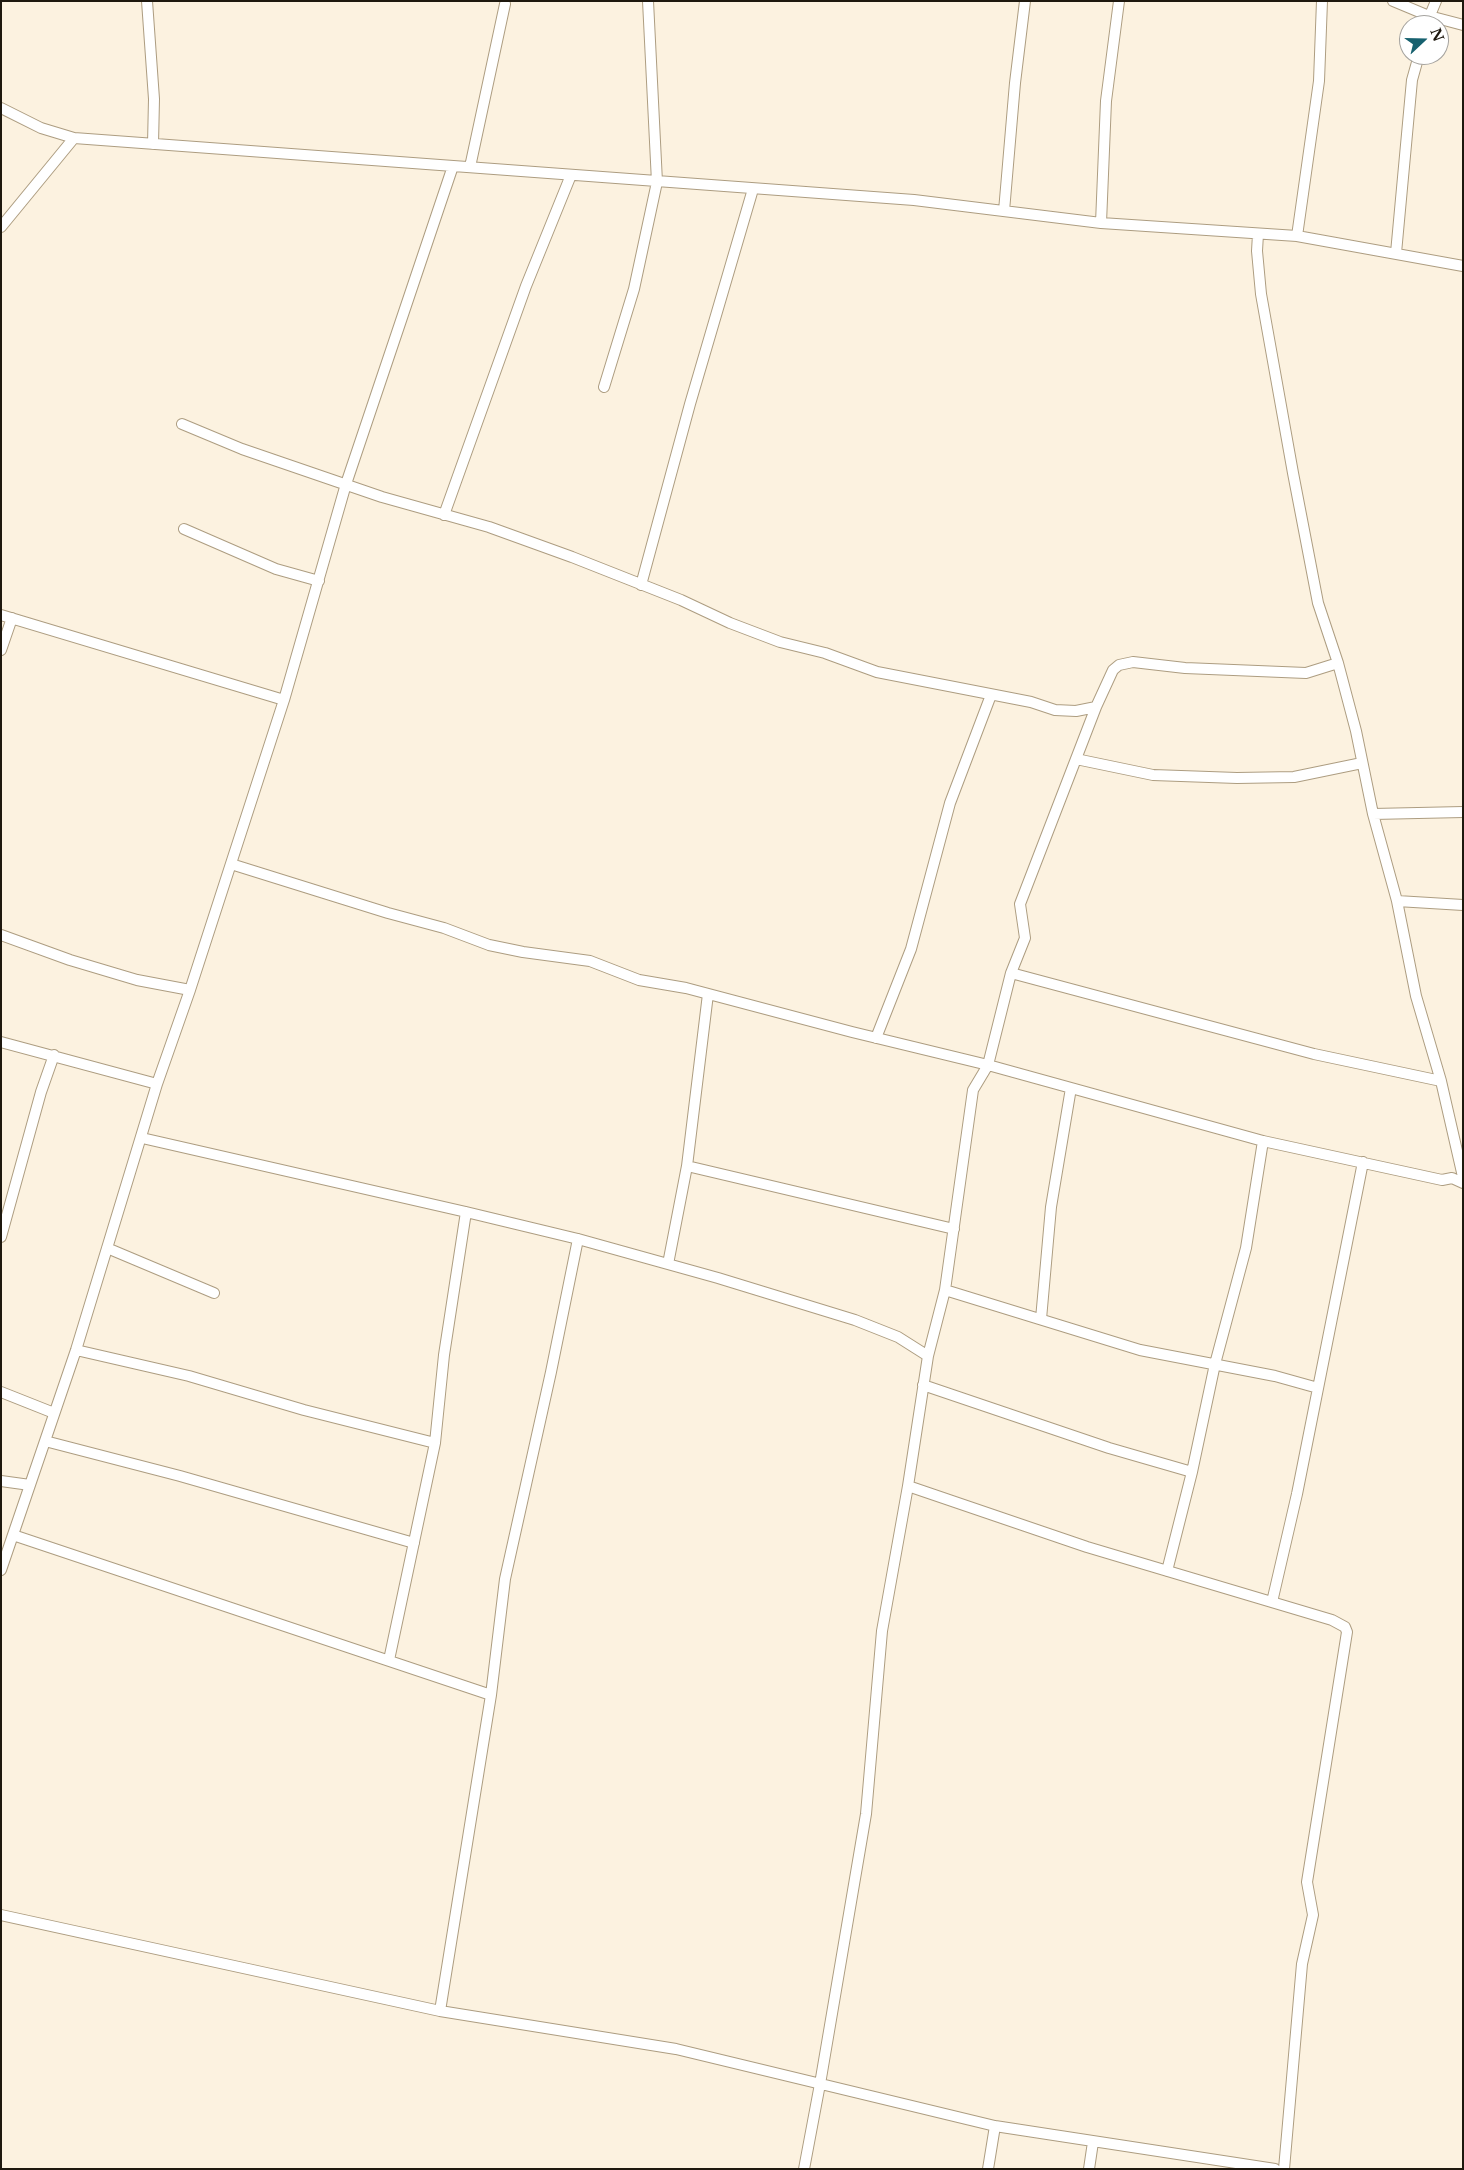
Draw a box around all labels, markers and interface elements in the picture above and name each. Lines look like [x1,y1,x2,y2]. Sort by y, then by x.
north arrow [1399,15,1449,65]
text: N [1426,26,1448,44]

